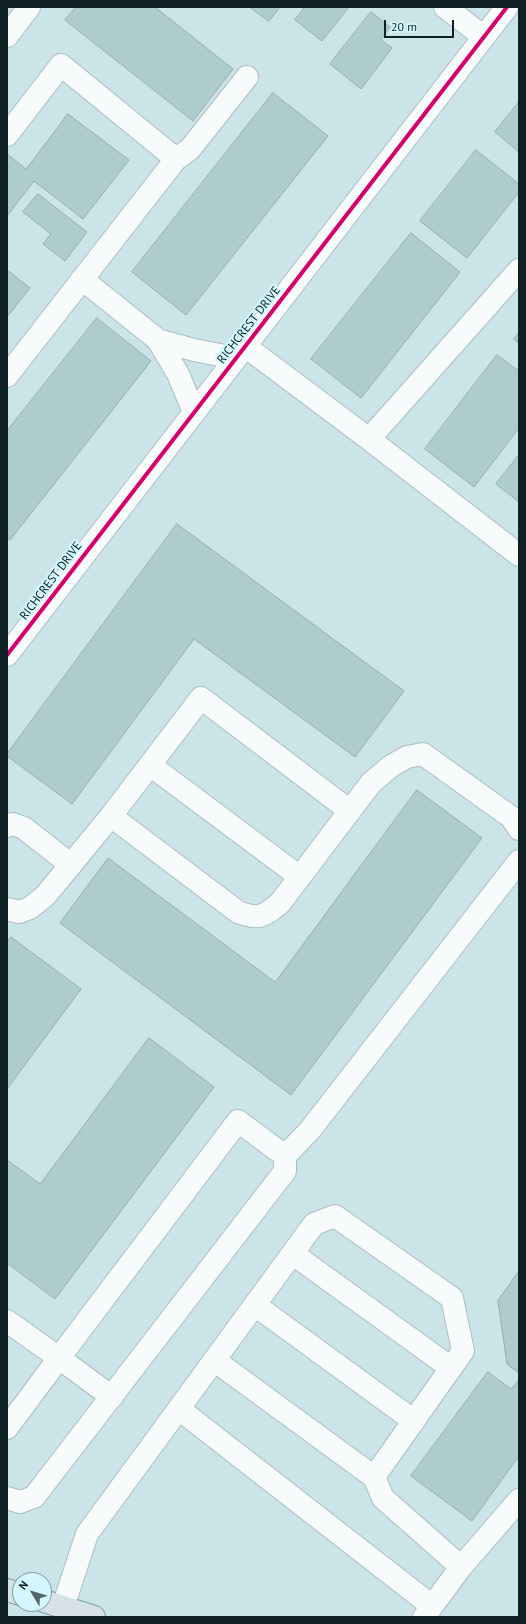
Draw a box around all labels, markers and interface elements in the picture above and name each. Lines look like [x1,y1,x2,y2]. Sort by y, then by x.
scale bar [386,12,456,38]
text: 20 m [391,19,417,34]
street label: RICHCREST DRIVE [214,284,284,366]
street label: RICHCREST DRIVE [17,539,85,623]
north arrow [12,1572,52,1612]
text: N [16,1578,31,1592]

